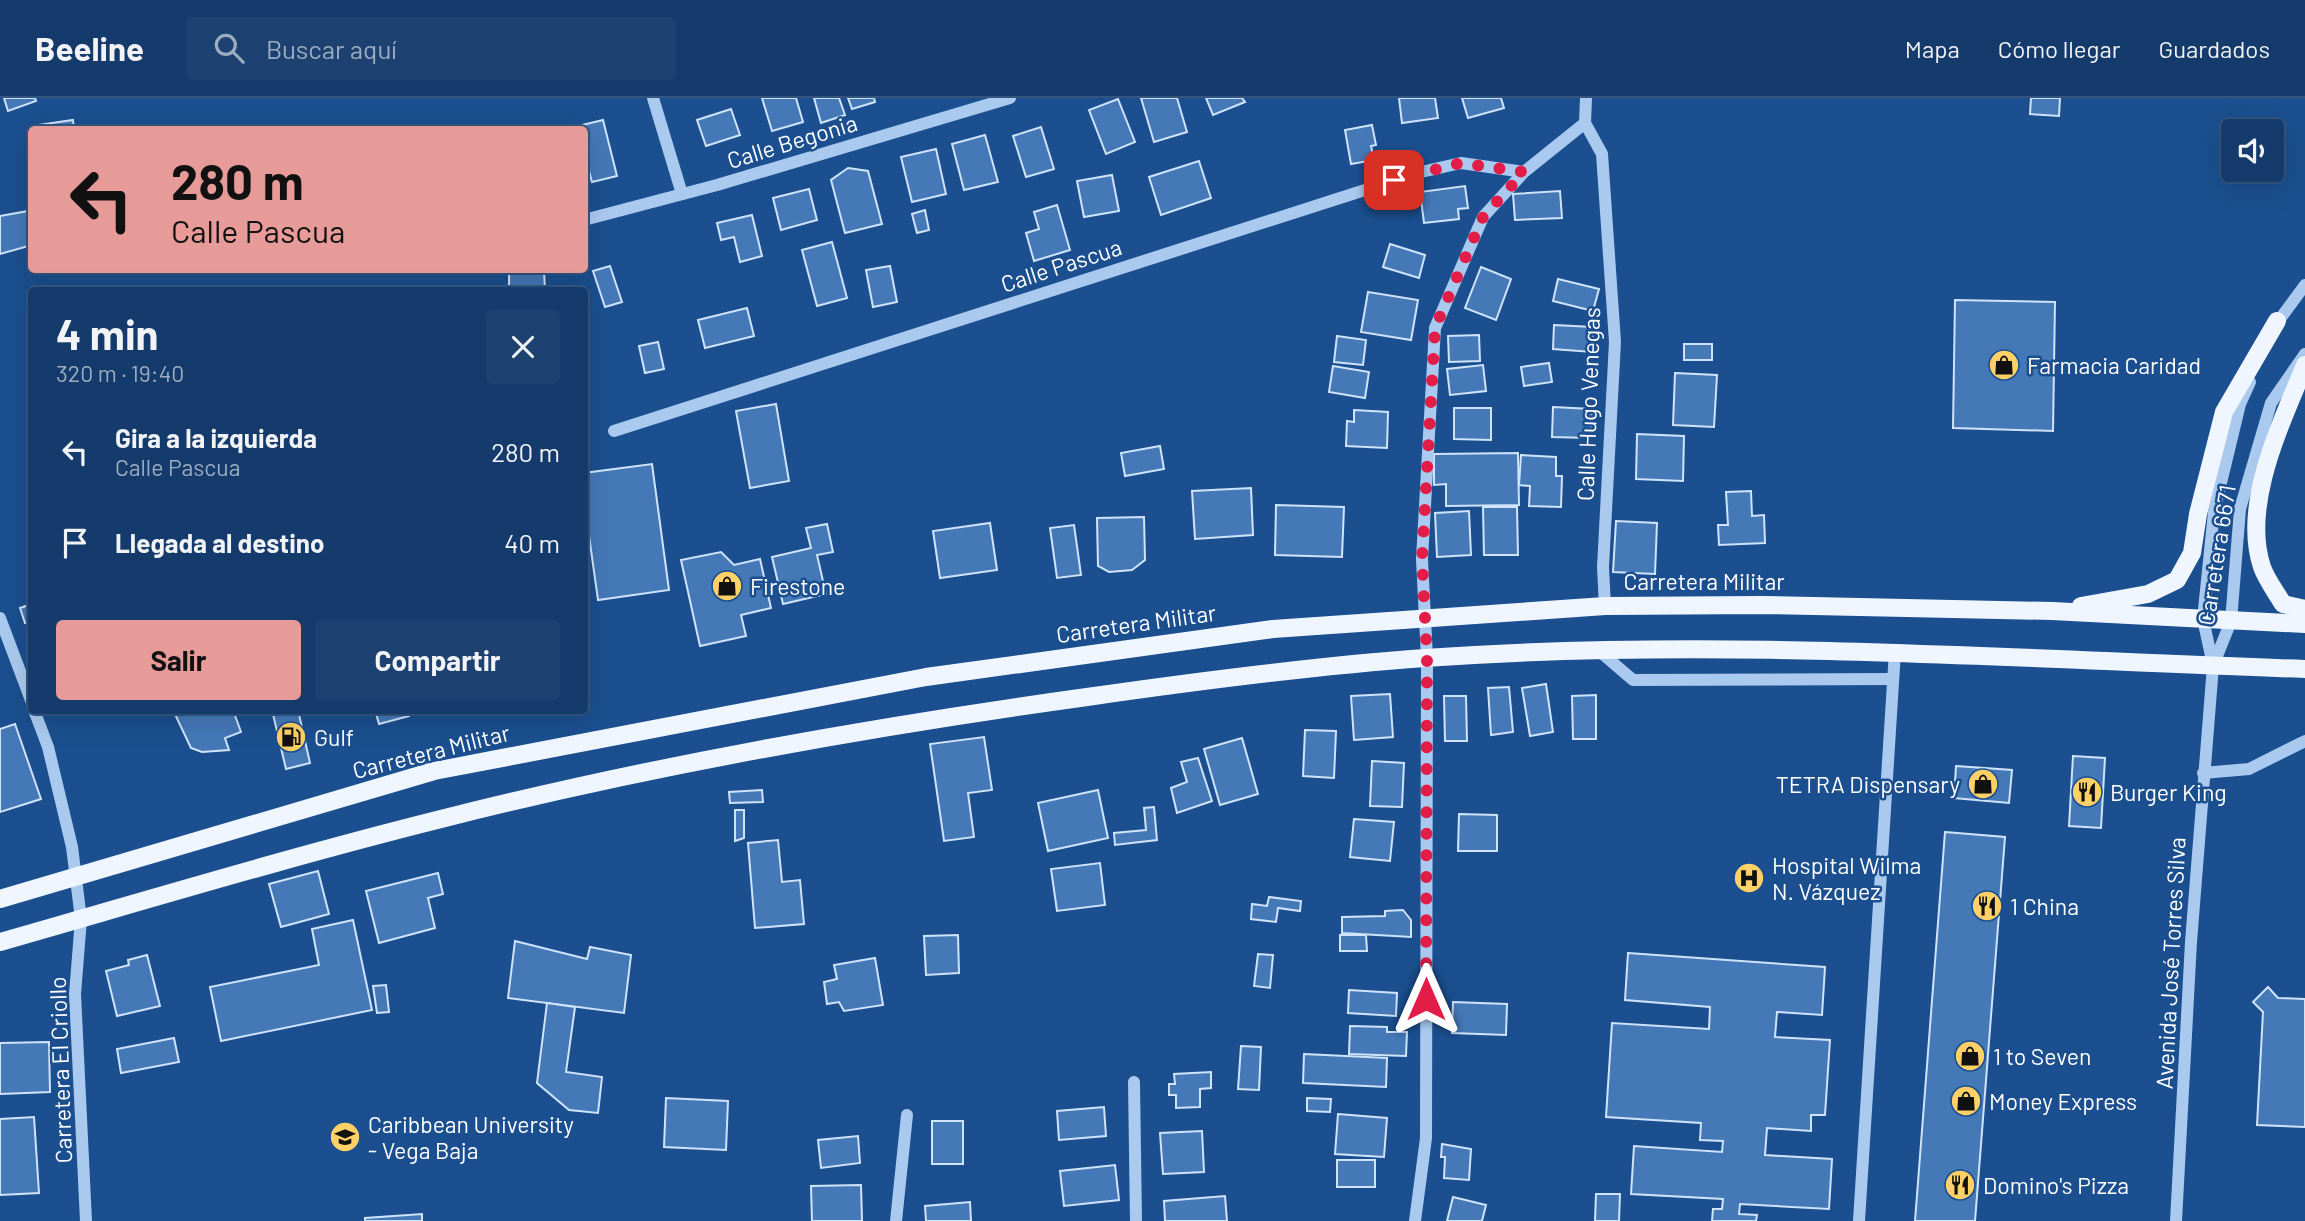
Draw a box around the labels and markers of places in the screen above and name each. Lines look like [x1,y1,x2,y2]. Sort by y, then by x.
pin [1364,150,1424,210]
shop icon: Farmacia Caridad [1987,348,2021,382]
place label: Farmacia Caridad [2027,351,2201,379]
shop icon: Firestone [710,569,744,603]
place label: Firestone [750,572,845,600]
fuel station icon: Gulf [274,720,308,754]
place label: Gulf [314,723,354,751]
shop icon: TETRA Dispensary [1966,767,2000,801]
place label: TETRA Dispensary [1776,770,1960,798]
restaurant icon: Burger King [2070,775,2104,809]
place label: Burger King [2110,778,2227,806]
place label: Hospital Wilma N. Vázquez [1772,851,1921,905]
hospital icon: Hospital Wilma N. Vázquez [1732,861,1766,895]
restaurant icon: 1 China [1970,889,2004,923]
place label: 1 China [2010,892,2079,920]
shop icon: 1 to Seven [1953,1039,1987,1073]
place label: 1 to Seven [1993,1042,2091,1070]
shop icon: Money Express [1949,1084,1983,1118]
place label: Money Express [1989,1087,2137,1115]
place label: Caribbean University - Vega Baja [368,1110,574,1164]
school or university icon: Caribbean University - Vega Baja [328,1120,362,1154]
restaurant icon: Domino's Pizza [1943,1168,1977,1202]
place label: Domino's Pizza [1983,1171,2129,1199]

